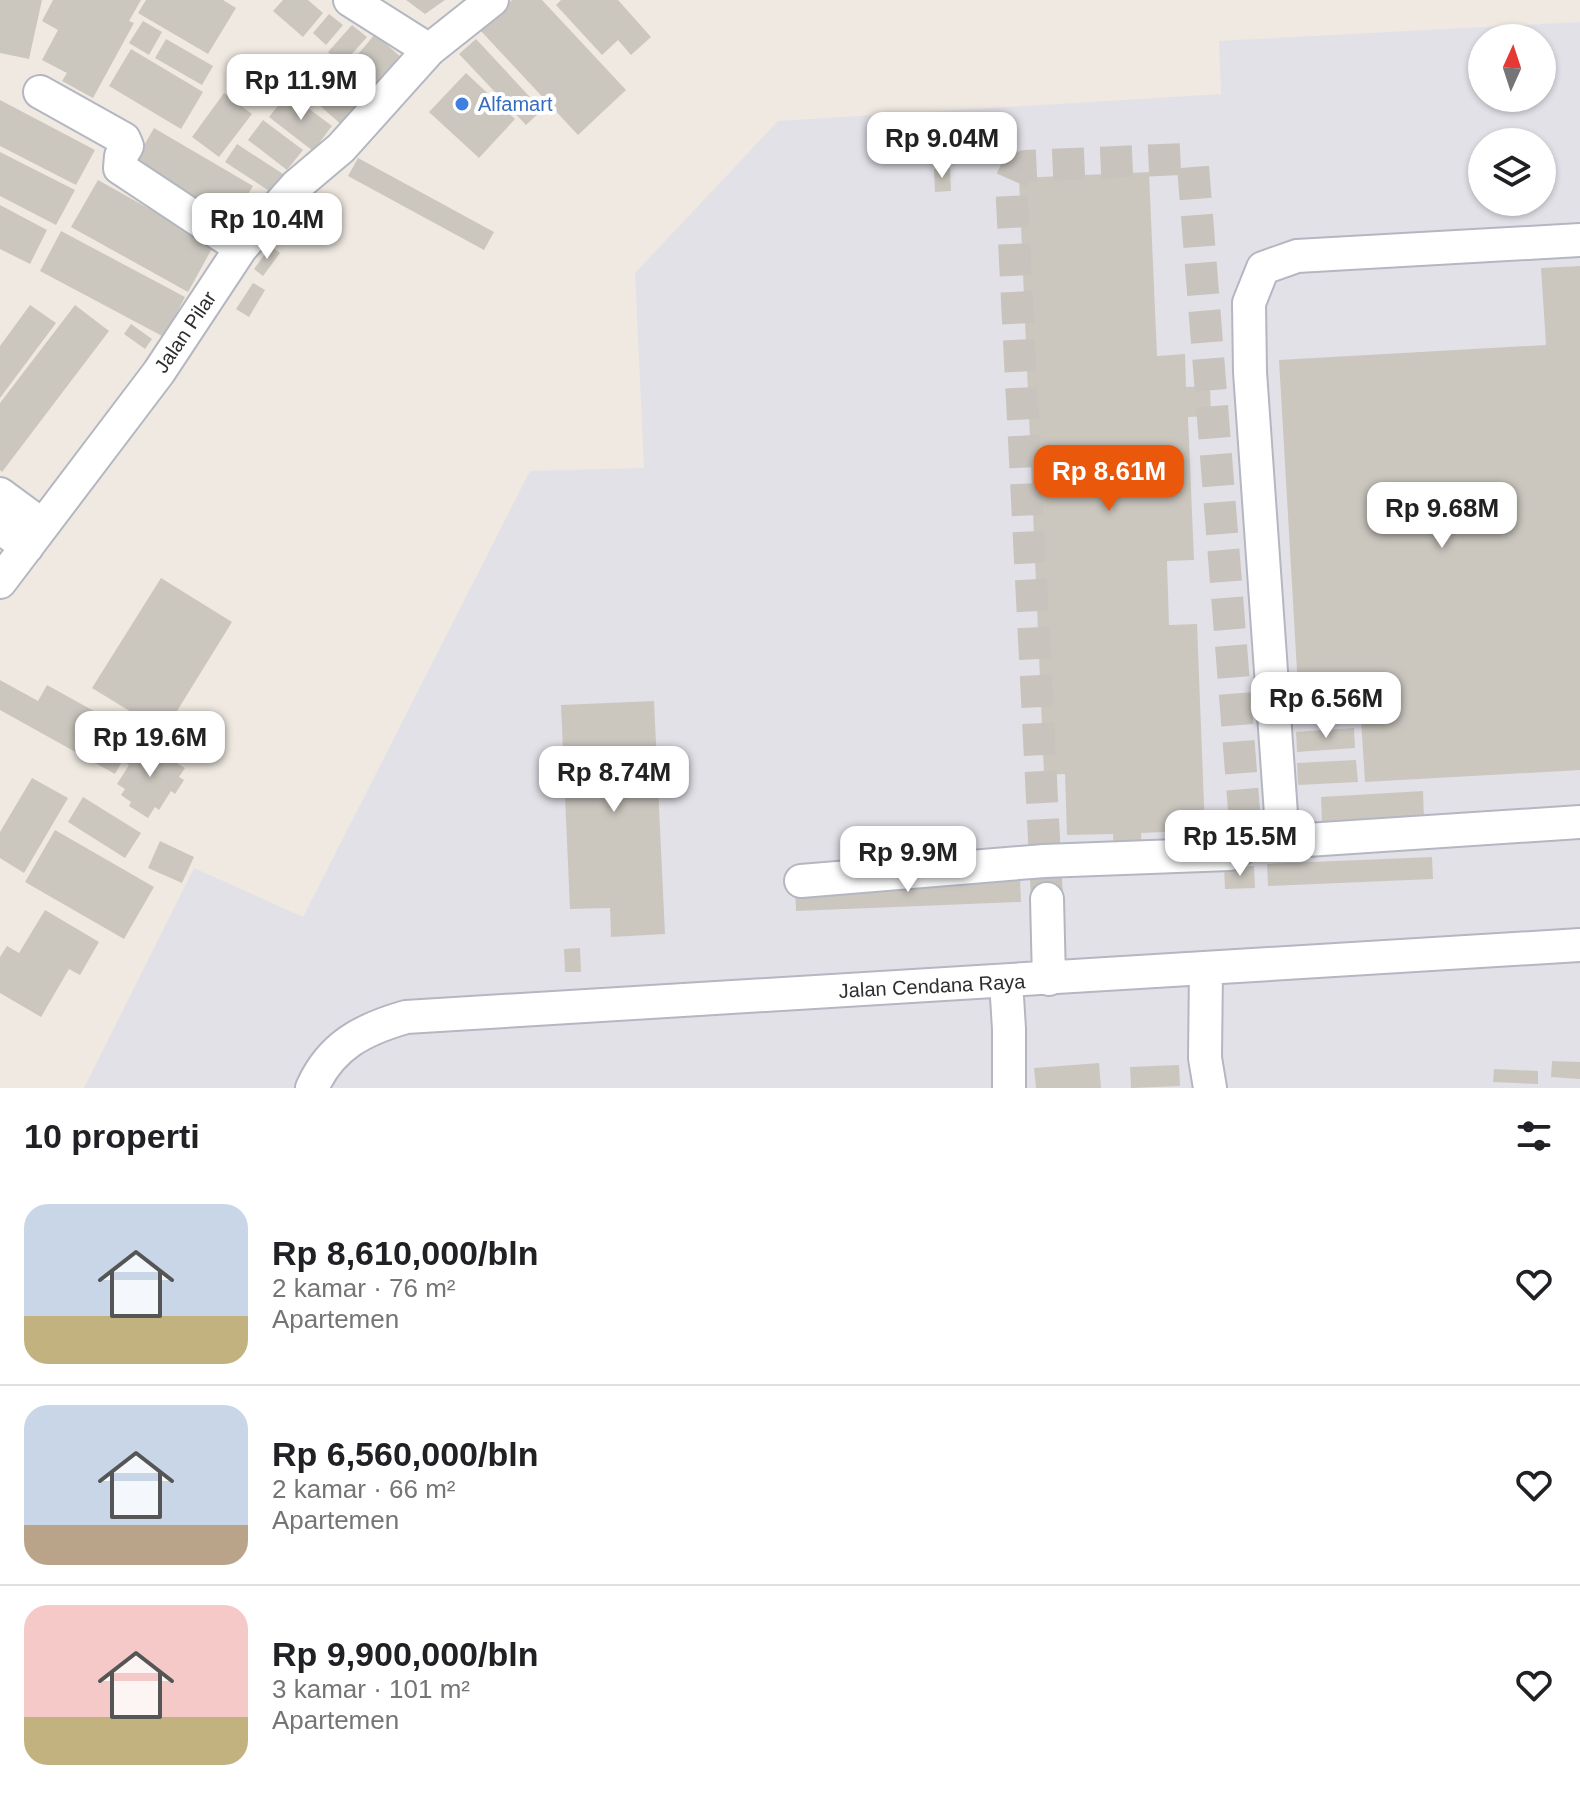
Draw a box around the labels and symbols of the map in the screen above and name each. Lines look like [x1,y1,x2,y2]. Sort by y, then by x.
north arrow [1468,24,1556,112]
pin: Rp 11.9M [218,54,384,122]
place label: Alfamart [478,93,553,115]
marker: Alfamart [453,95,471,113]
pin: Rp 9.04M [859,112,1025,180]
pin: Rp 10.4M [184,193,350,261]
street label: Jalan Pilar [150,287,220,377]
pin: Rp 8.61M [1026,445,1192,513]
pin: Rp 9.68M [1359,482,1525,550]
pin: Rp 6.56M [1243,672,1409,740]
pin: Rp 19.6M [67,711,233,779]
pin: Rp 8.74M [531,746,697,814]
pin: Rp 15.5M [1157,810,1323,878]
pin: Rp 9.9M [834,826,982,894]
street label: Jalan Cendana Raya [838,970,1027,1002]

